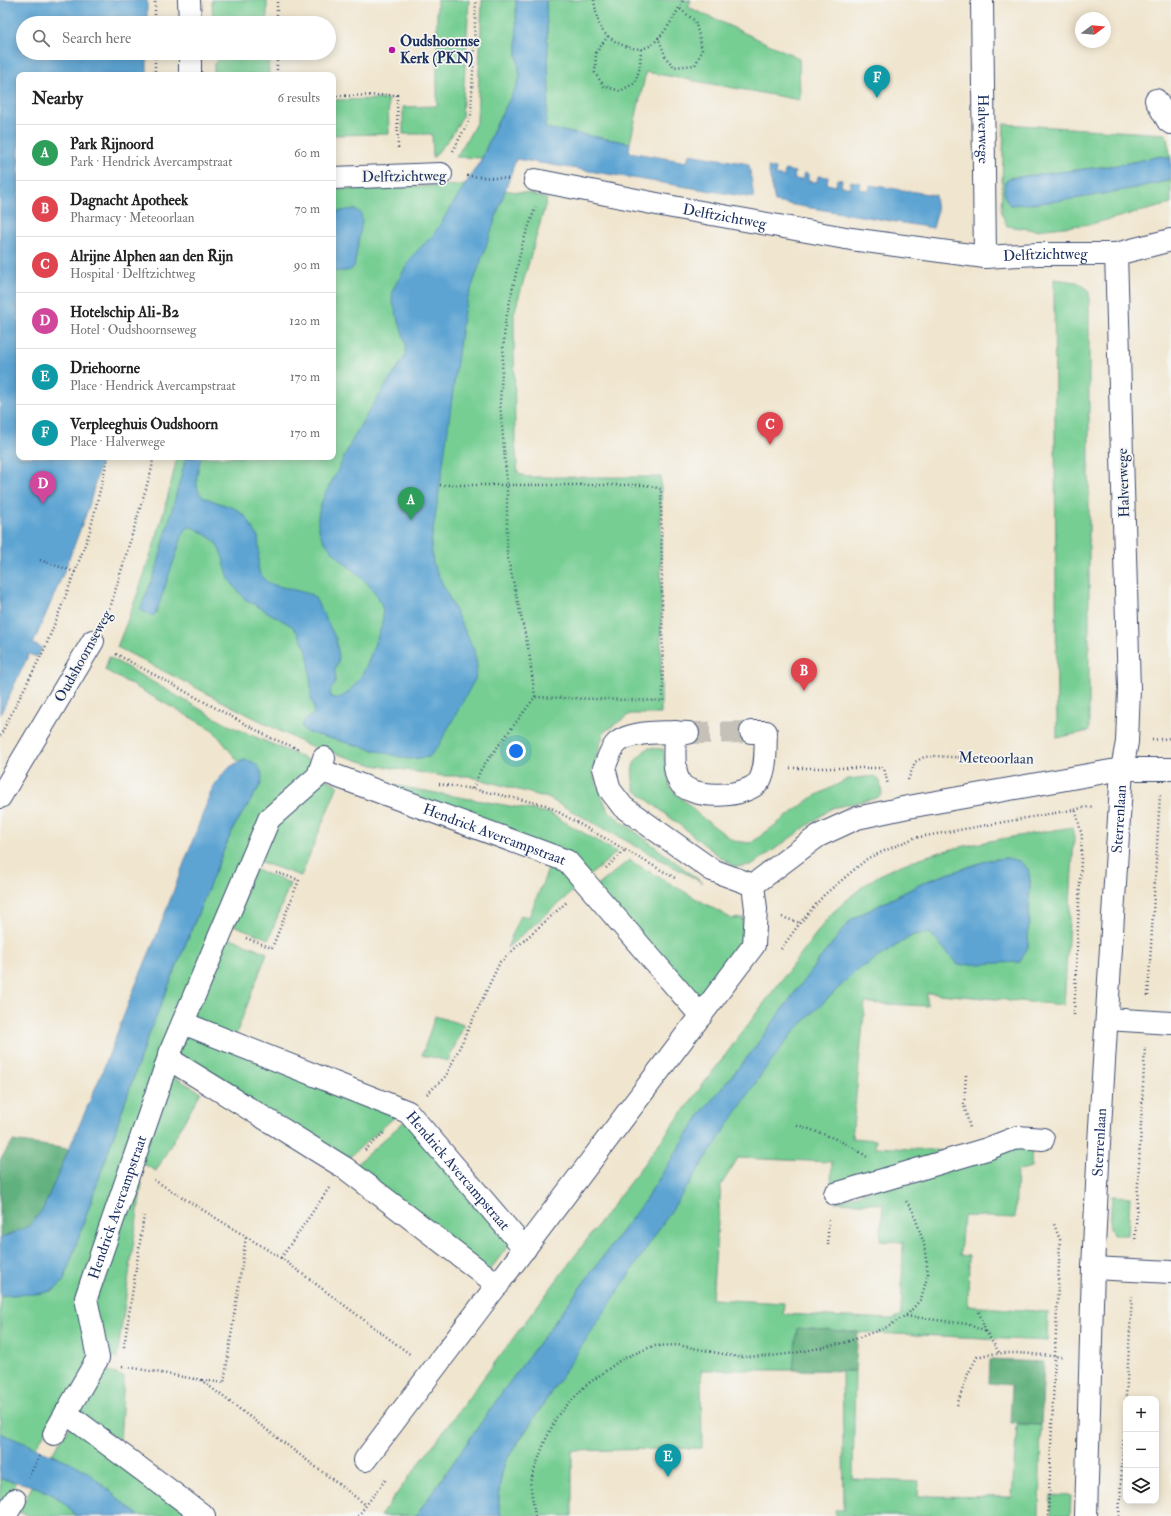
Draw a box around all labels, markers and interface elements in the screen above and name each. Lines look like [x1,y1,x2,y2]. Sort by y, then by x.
north arrow [1075,12,1111,48]
search box [16,16,336,60]
icon: search [30,27,52,49]
text: Search here [62,29,131,48]
place label: Oudshoornse Kerk (PKN) [400,32,480,68]
marker: Oudshoornse Kerk (PKN) [387,45,397,55]
pin: F [864,65,890,98]
text: Nearby [32,88,83,109]
text: 6 results [277,90,320,106]
street label: Halverwege [973,94,993,164]
text: Park Rijnoord [70,135,154,154]
text: A [41,145,49,161]
text: 60 m [294,145,320,161]
text: Park · Hendrick Avercampstraat [70,154,232,170]
street label: Delftzichtweg [361,166,447,187]
text: Dagnacht Apotheek [70,191,188,210]
street label: Delftzichtweg [681,200,768,234]
text: B [41,201,49,217]
text: 70 m [295,201,320,217]
text: Pharmacy · Meteoorlaan [70,210,195,226]
street label: Delftzichtweg [1002,245,1088,266]
text: Alrijne Alphen aan den Rijn [70,247,233,266]
text: C [40,257,50,273]
text: 90 m [294,257,320,273]
text: Hospital · Delftzichtweg [70,266,195,282]
text: Hotelschip Ali-B2 [70,303,179,322]
text: D [40,313,50,329]
text: 120 m [289,313,320,329]
text: Hotel · Oudshoornseweg [70,322,196,338]
text: Driehoorne [70,359,140,378]
text: E [40,369,50,385]
text: 170 m [290,369,320,385]
text: Place · Hendrick Avercampstraat [70,378,236,394]
pin: C [757,412,783,445]
text: Verpleeghuis Oudshoorn [70,415,218,434]
text: F [41,425,49,441]
text: 170 m [290,425,320,441]
text: Place · Halverwege [70,434,165,450]
street label: Halverwege [1113,448,1134,518]
pin: D [30,471,56,504]
pin: A [398,487,424,520]
street label: Oudshoornseweg [50,606,117,706]
pin: B [791,658,817,691]
your location [506,741,526,761]
street label: Meteoorlaan [958,748,1034,769]
street label: Sterrenlaan [1108,784,1131,854]
street label: Hendrick Avercampstraat [420,800,569,870]
street label: Hendrick Avercampstraat [401,1107,514,1235]
street label: Sterrenlaan [1088,1107,1111,1177]
street label: Hendrick Avercampstraat [84,1133,151,1282]
map controls [1123,1396,1159,1504]
button: + [1123,1396,1159,1432]
button: − [1123,1432,1159,1468]
pin: E [655,1444,681,1477]
button: layers [1123,1468,1159,1504]

